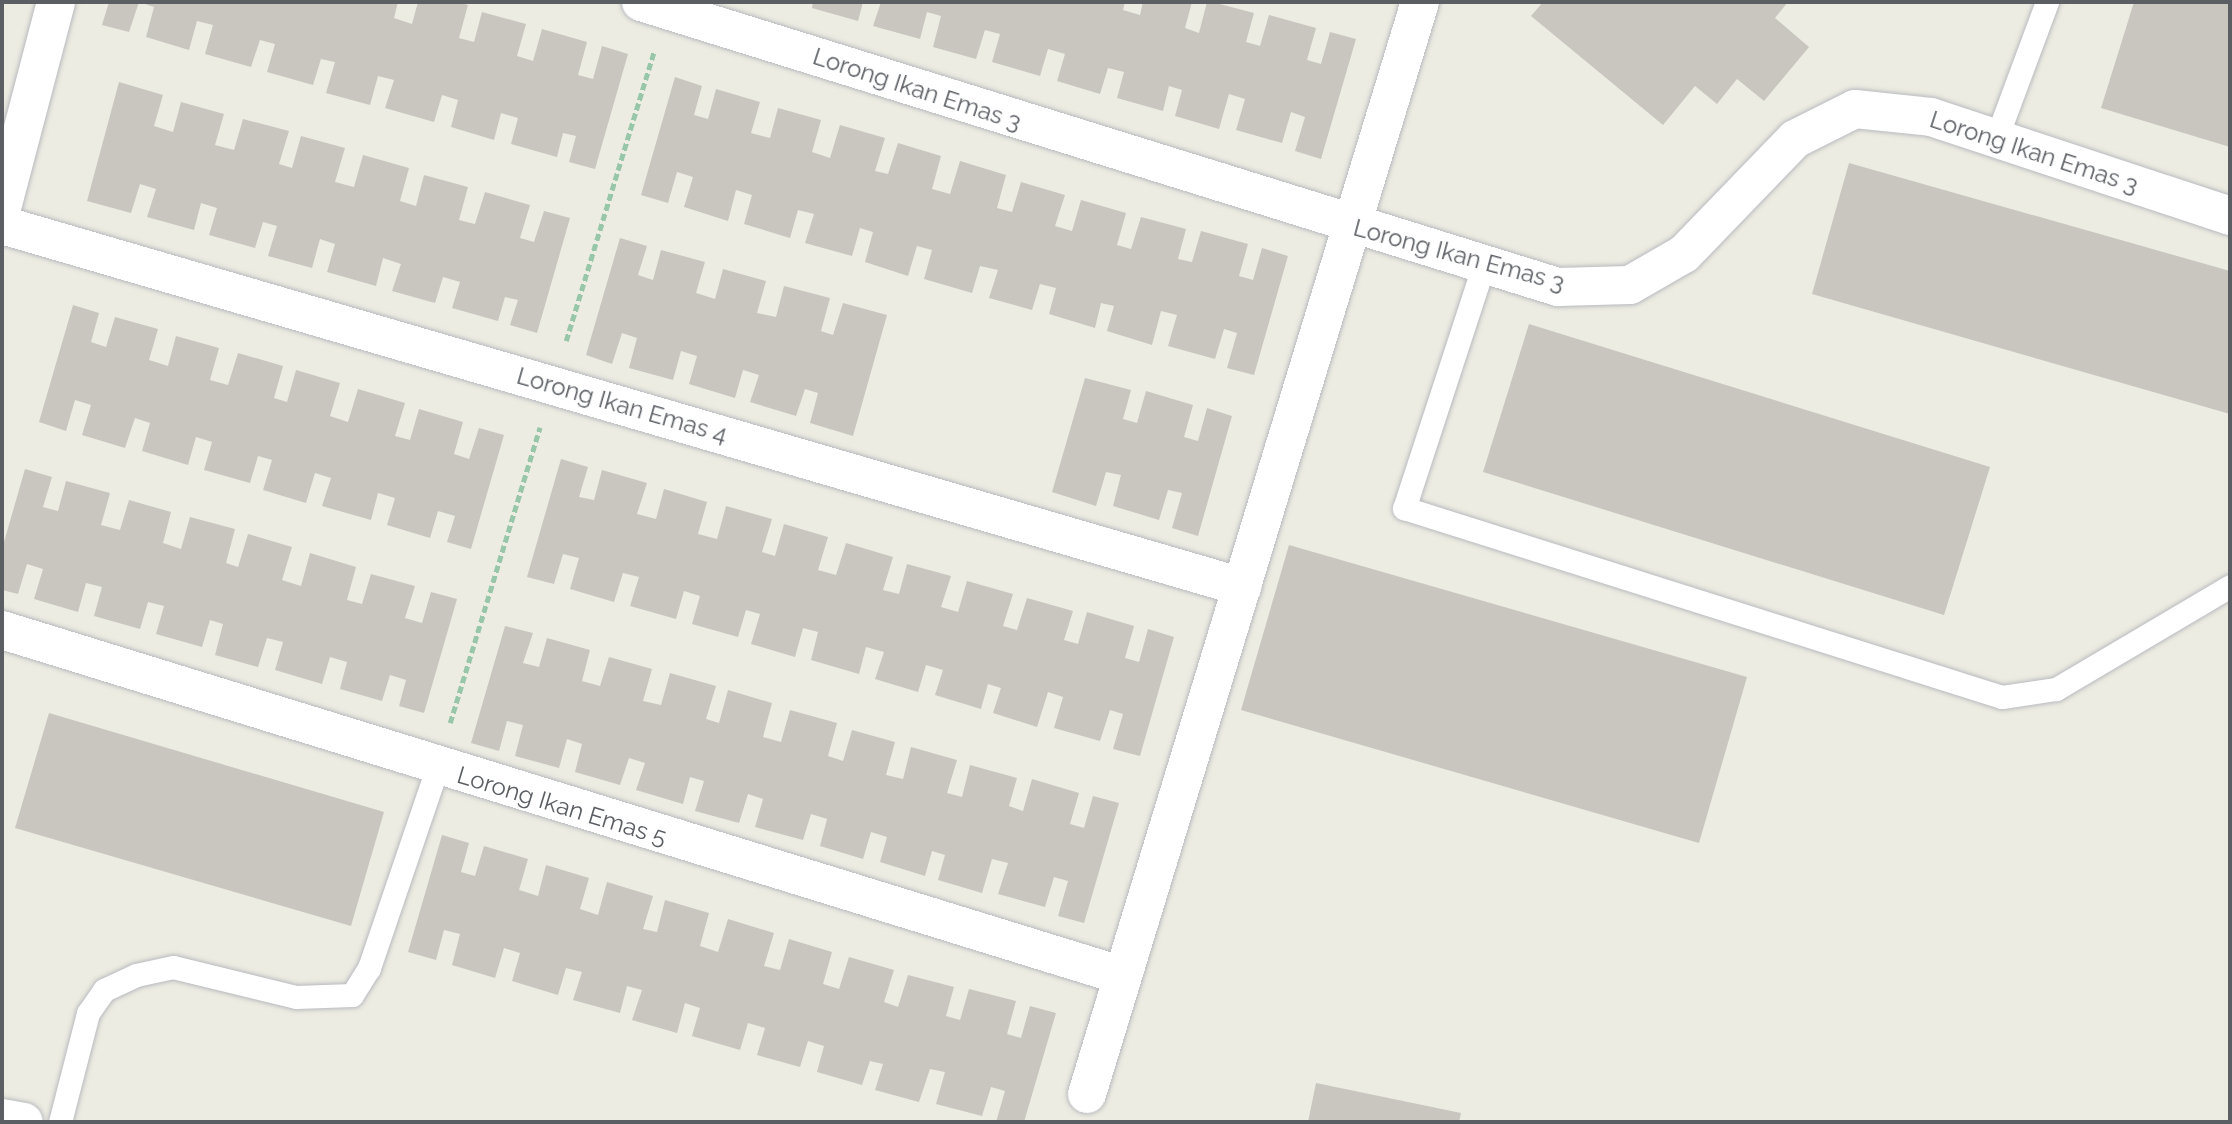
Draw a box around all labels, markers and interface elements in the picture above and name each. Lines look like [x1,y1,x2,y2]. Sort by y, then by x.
street label: Lorong Ikan Emas 3 [809,42,1025,136]
street label: Lorong Ikan Emas 3 [1926,105,2142,199]
street label: Lorong Ikan Emas 3 [1350,213,1568,297]
street label: Lorong Ikan Emas 4 [513,361,731,449]
street label: Lorong Ikan Emas 5 [454,760,670,852]

